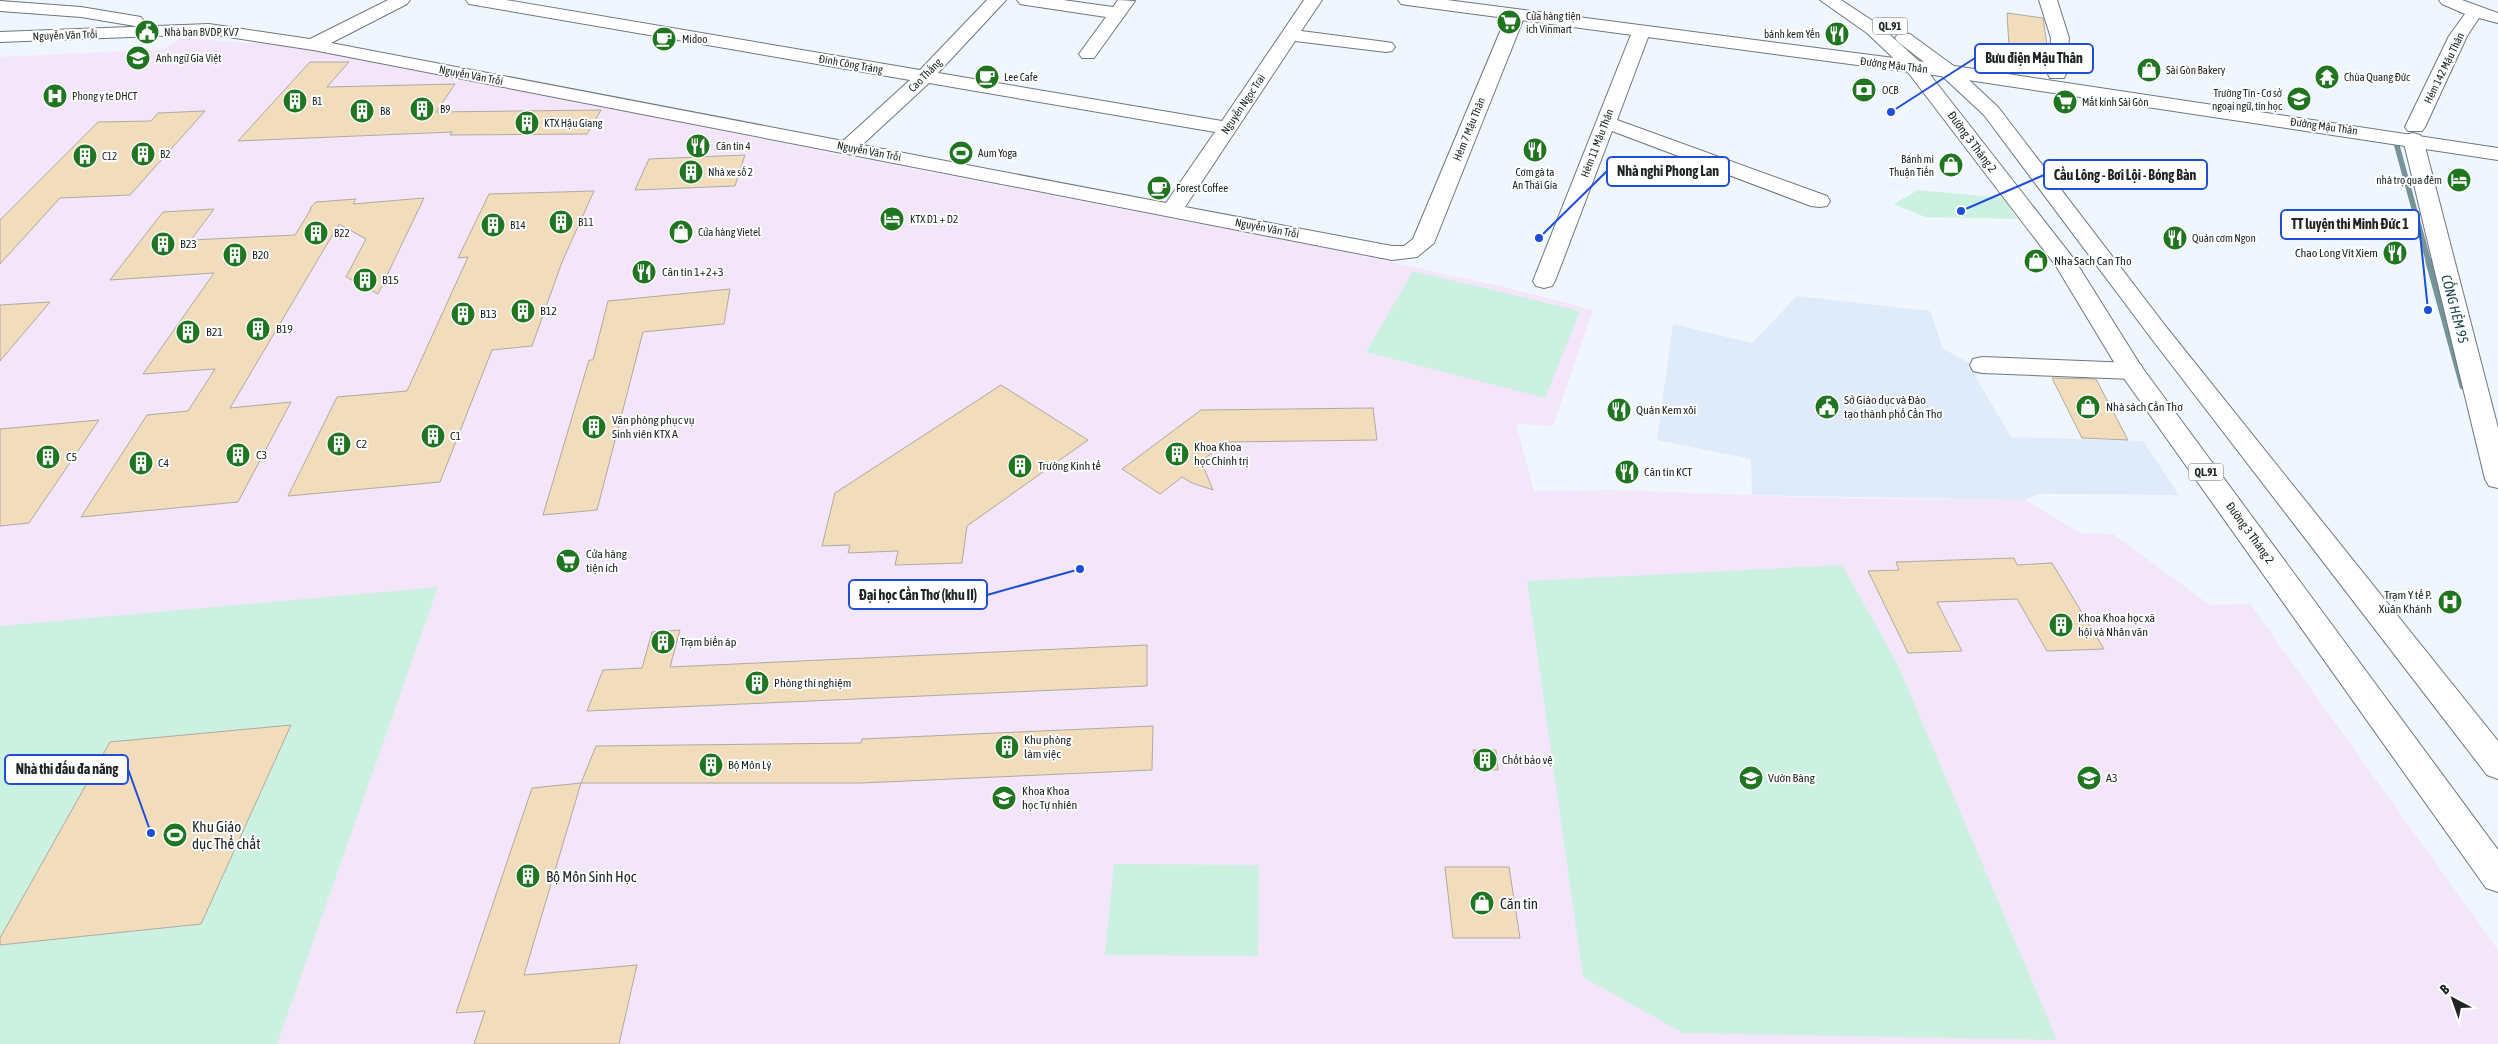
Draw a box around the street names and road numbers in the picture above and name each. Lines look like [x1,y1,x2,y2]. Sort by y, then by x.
road number: QL.91 [1872,18,1908,34]
street label: Nguyễn Văn Trỗi [32,28,98,42]
street label: Hẻm 142 Mậu Thân [2422,31,2467,106]
street label: Đinh Công Tráng [818,52,884,76]
street label: Đường Mậu Thân [1859,55,1928,76]
street label: Cao Thắng [906,56,944,94]
street label: Nguyễn Văn Trỗi [438,63,504,87]
street label: Nguyễn Ngọc Trai [1219,72,1268,137]
street label: Hẻm 7 Mậu Thân [1451,96,1488,163]
street label: Hẻm 11 Mậu Thân [1578,107,1617,179]
street label: Đường 3 Tháng 2 [1945,109,1999,175]
street label: Đường Mậu Thân [2289,115,2358,138]
street label: Nguyễn Văn Trỗi [836,139,902,163]
street label: Nguyễn Văn Trỗi [1234,216,1300,240]
road number: QL.91 [2188,464,2224,481]
street label: Đường 3 Tháng 2 [2223,499,2277,567]

